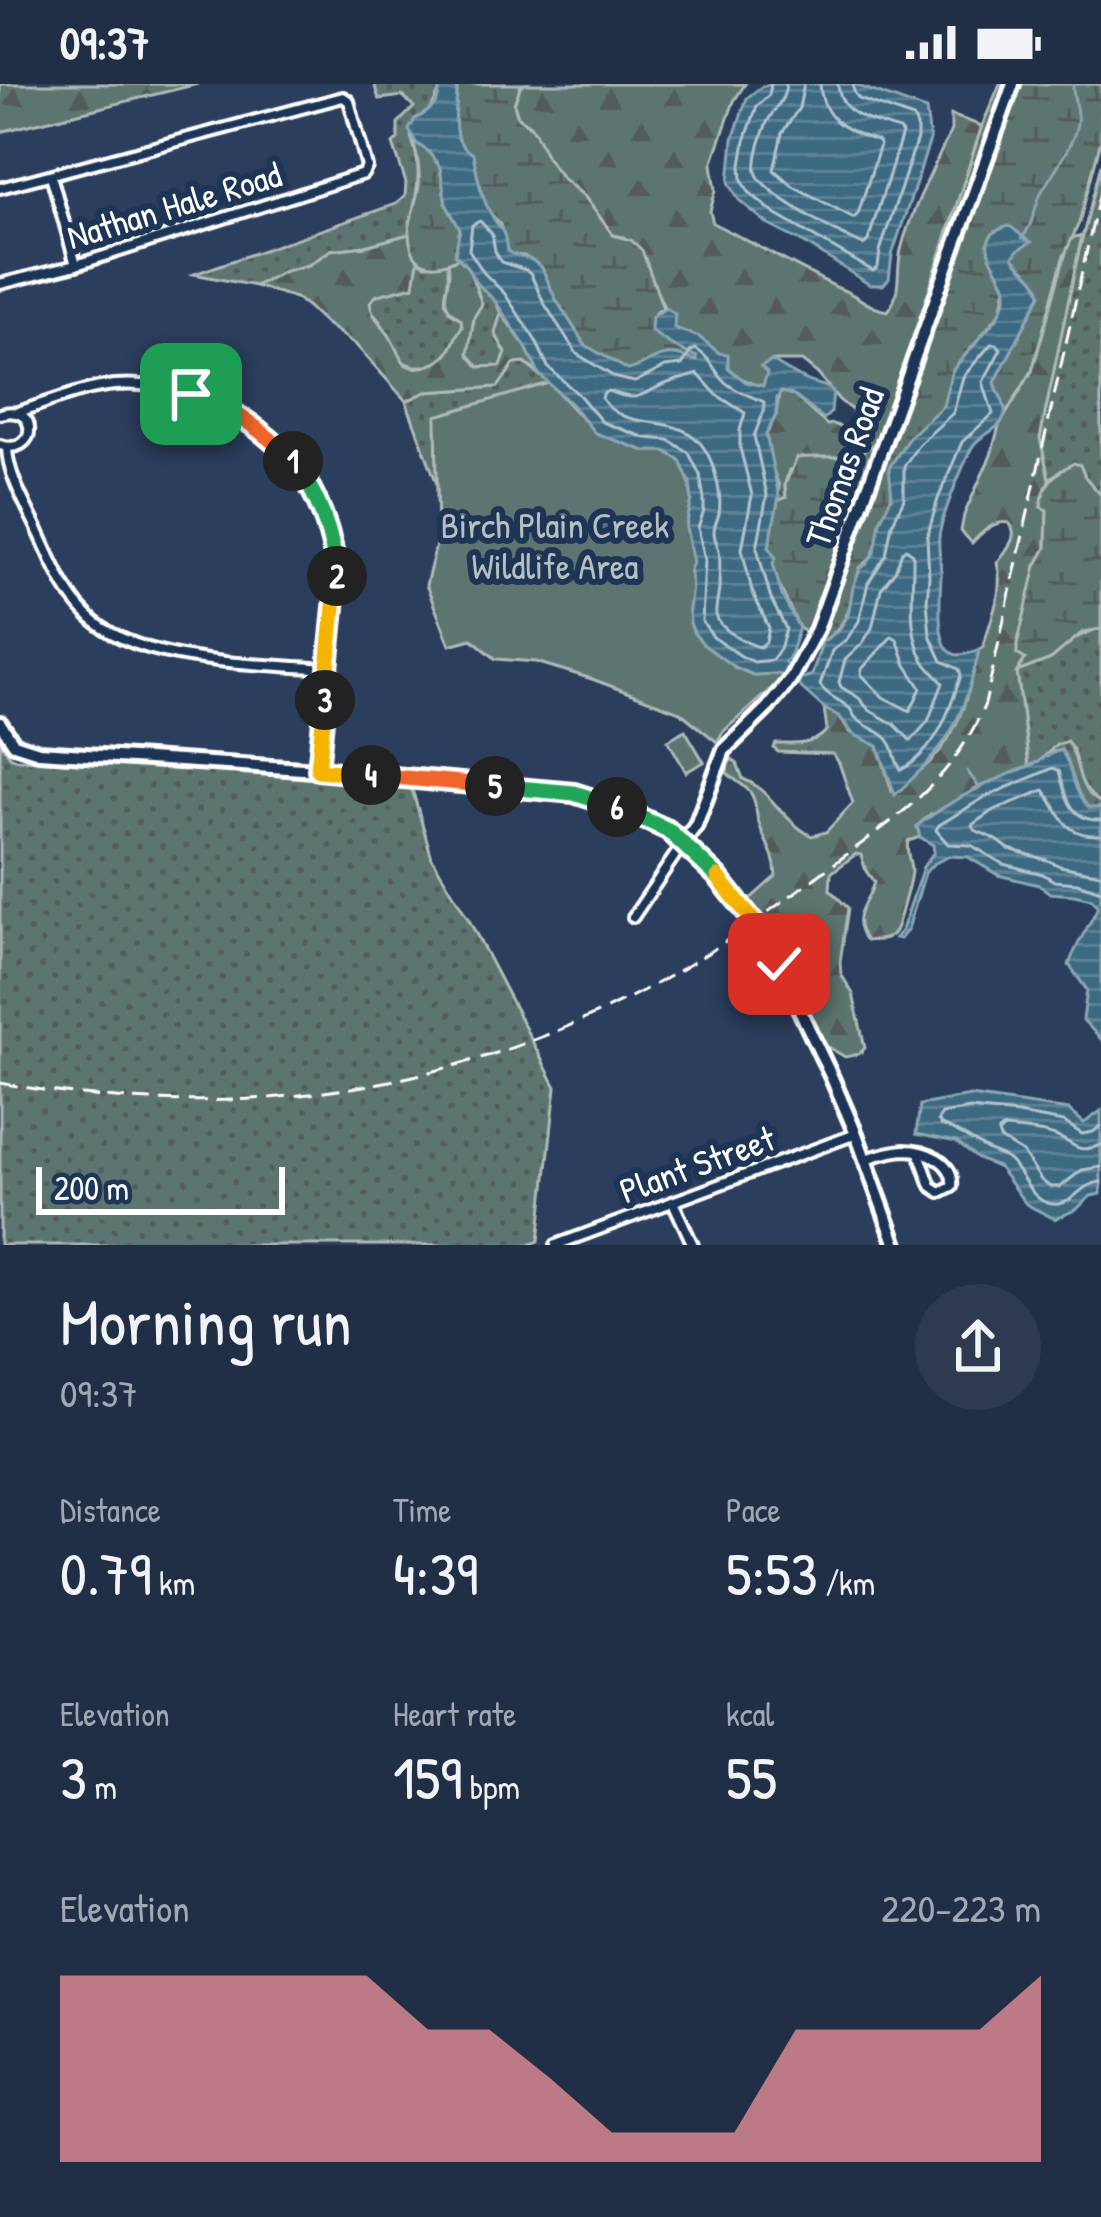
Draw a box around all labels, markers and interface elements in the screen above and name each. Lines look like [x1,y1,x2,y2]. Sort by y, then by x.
text: 09:37 [60,12,150,73]
street label: Nathan Hale Road [61,149,287,260]
pin [140,343,242,445]
icon: arrive [158,361,224,427]
street label: Thomas Road [792,380,895,553]
pin: 1 [263,431,323,491]
text: 1 [287,439,299,483]
park label: Birch Plain Creek Wildlife Area [441,500,669,590]
pin: 2 [307,546,367,606]
text: 2 [329,554,345,598]
pin: 3 [295,670,355,730]
text: 3 [318,678,332,722]
pin: 4 [341,745,401,805]
text: 4 [365,753,377,797]
pin: 5 [465,756,525,816]
text: 5 [488,764,502,808]
pin: 6 [587,777,647,837]
text: 6 [610,785,624,829]
pin [728,913,830,1015]
icon: check [746,931,812,997]
street label: Plant Street [612,1113,782,1214]
scale bar [36,1161,285,1214]
text: 200 m [54,1166,129,1210]
text: Morning run [60,1276,352,1366]
button: share [915,1284,1041,1410]
text: 09:37 [60,1366,138,1419]
text: Distance [60,1488,161,1532]
text: Time [393,1488,451,1532]
text: Pace [726,1488,781,1532]
text: 0.79 [60,1532,151,1614]
text: 4:39 [393,1532,478,1614]
text: 5:53 [726,1532,818,1614]
text: km [151,1561,195,1605]
text: /km [818,1561,875,1605]
text: Elevation [60,1692,170,1736]
text: Heart rate [393,1692,516,1736]
text: kcal [726,1692,774,1736]
text: 3 [60,1736,87,1818]
text: 159 [393,1736,462,1818]
text: 55 [726,1736,777,1818]
text: m [87,1765,117,1809]
text: bpm [462,1765,520,1809]
text: Elevation [60,1881,190,1934]
text: 220–223 m [881,1881,1041,1934]

